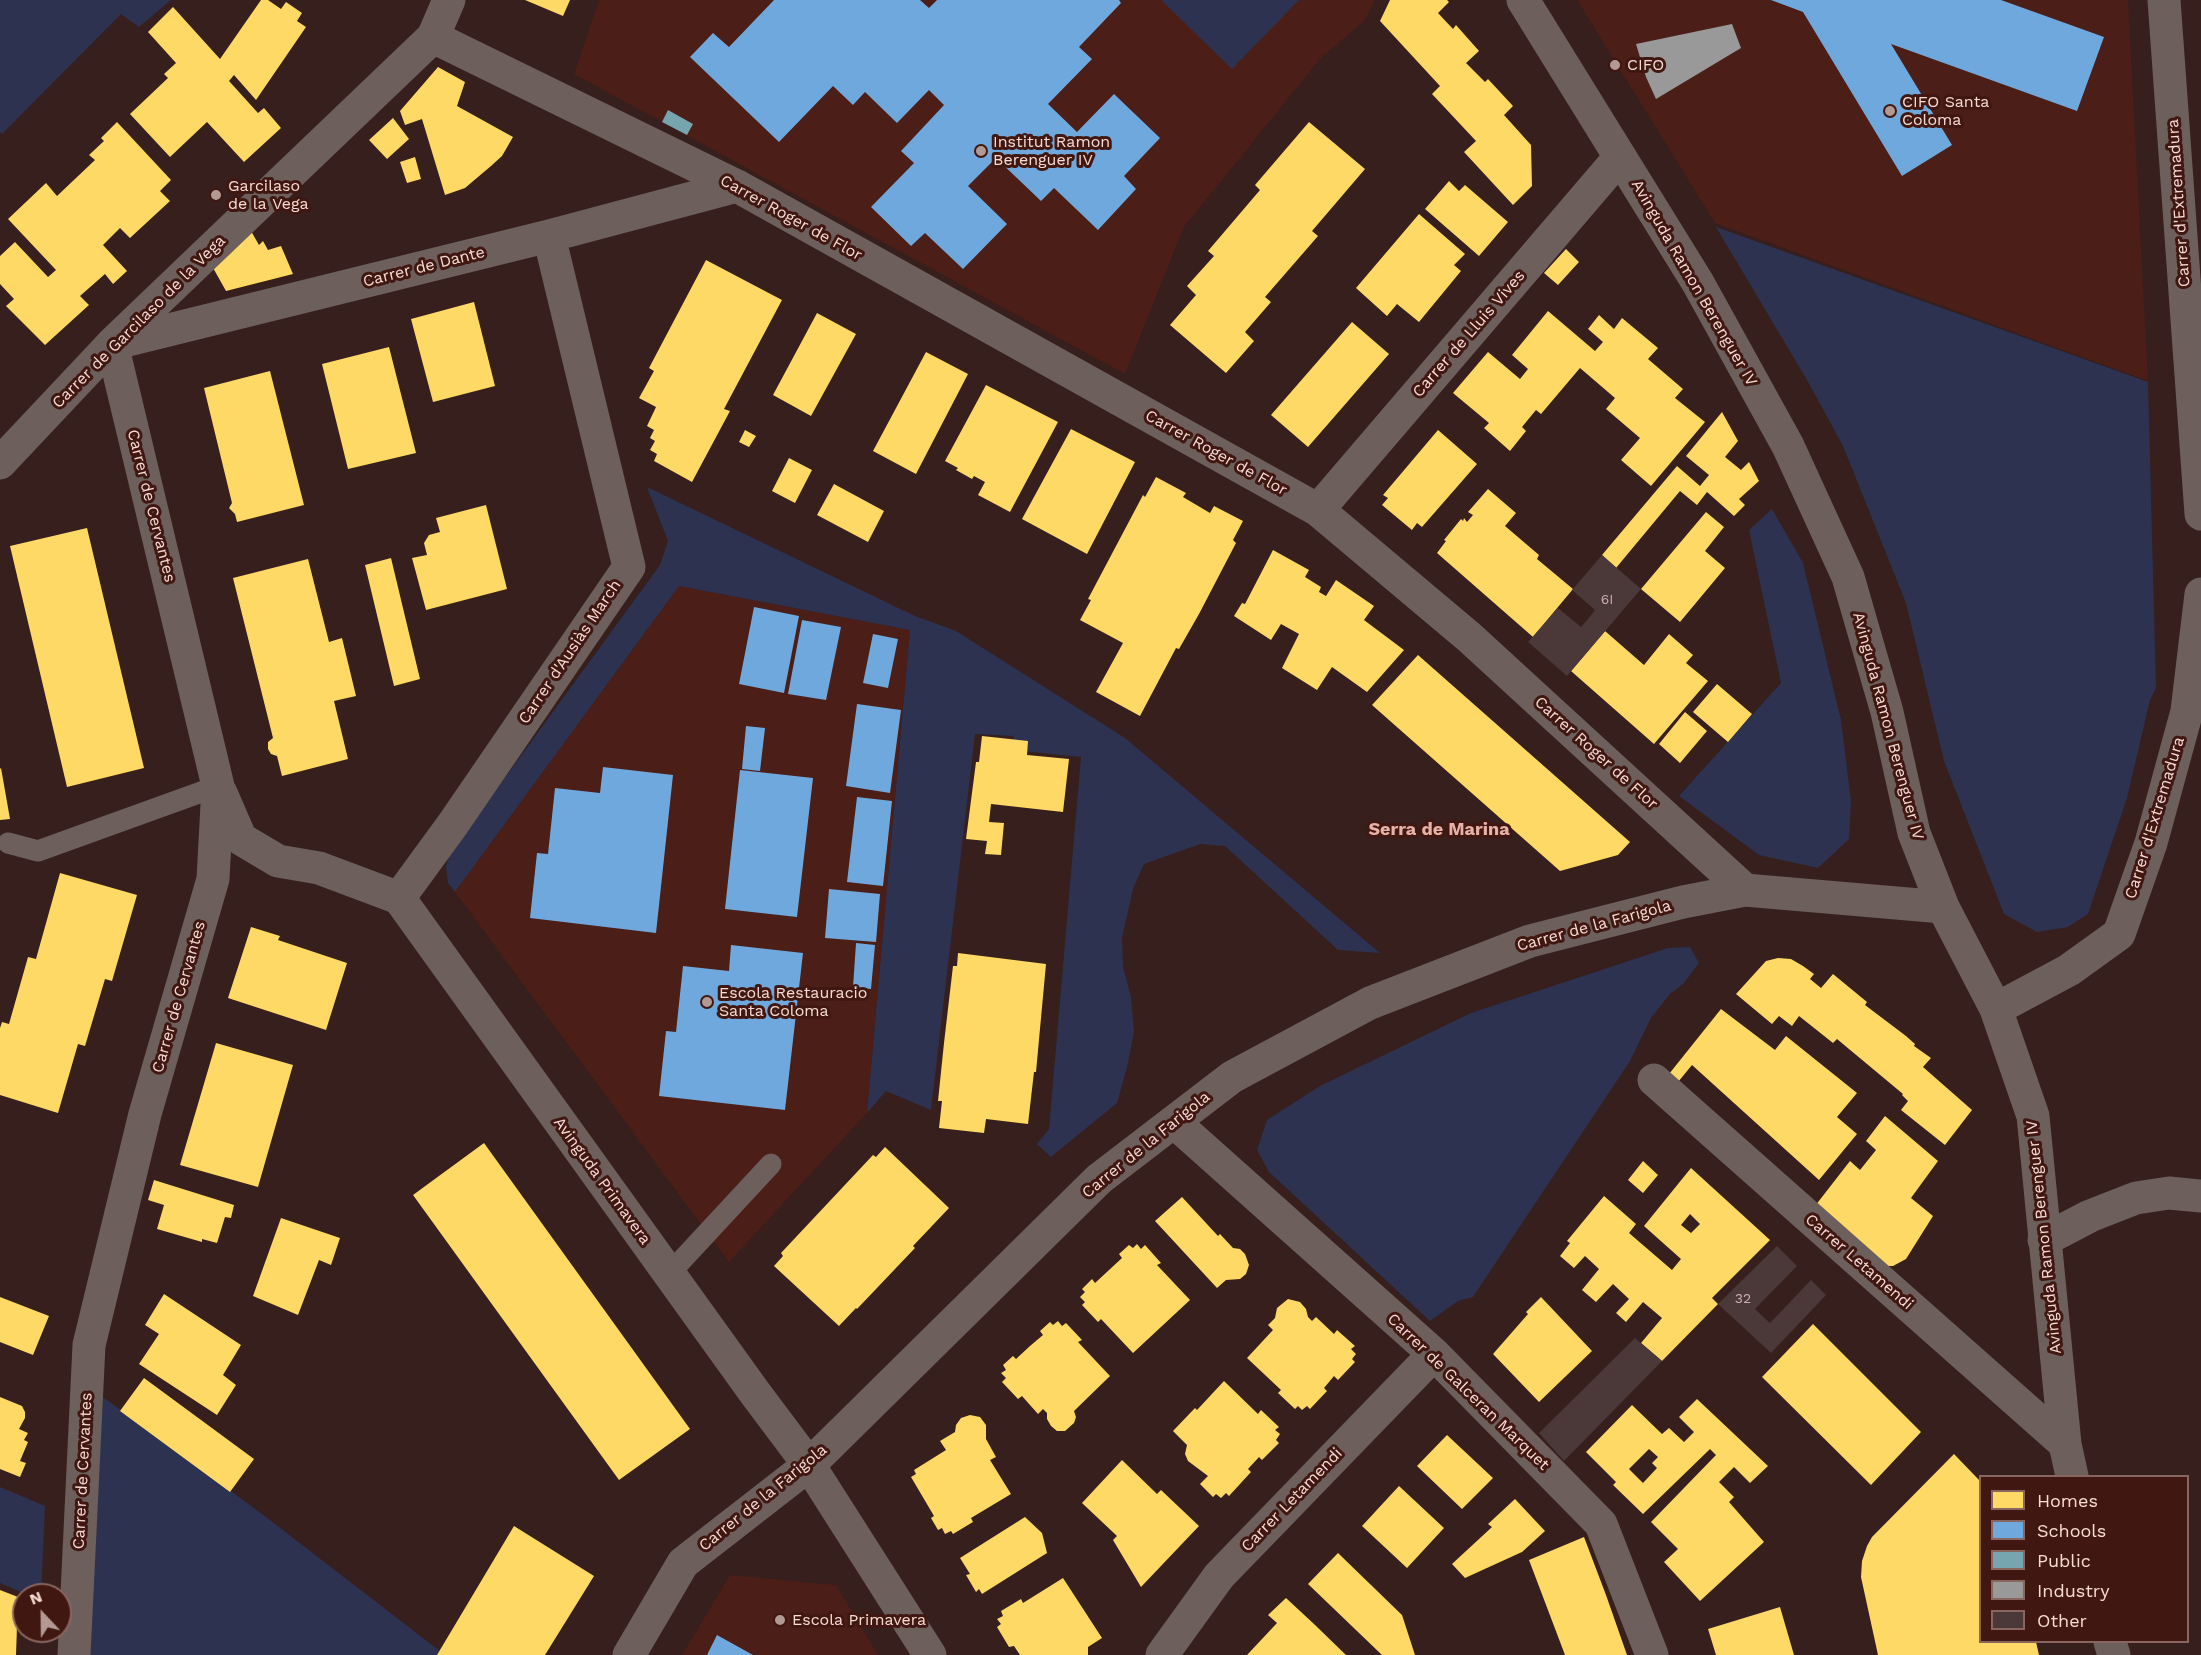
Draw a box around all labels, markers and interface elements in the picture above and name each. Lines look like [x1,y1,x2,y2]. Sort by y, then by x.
place label: CIFO [1627,55,1664,75]
marker: CIFO [1608,58,1622,72]
place label: CIFO Santa Coloma [1902,92,1989,130]
marker: CIFO Santa Coloma [1883,104,1897,118]
street label: Carrer d'Extremadura [2164,118,2194,288]
place label: Institut Ramon Berenguer IV [993,132,1110,170]
marker: Institut Ramon Berenguer IV [974,144,988,158]
street label: Carrer Roger de Flor [717,171,865,265]
place label: Garcilaso de la Vega [228,176,309,214]
street label: Avinguda Ramon Berenguer IV [1627,176,1761,390]
marker: Garcilaso de la Vega [209,188,223,202]
street label: Carrer de Garcilaso de la Vega [48,231,230,413]
street label: Carrer de Dante [361,243,487,291]
street label: Carrer de Lluis Vives [1409,267,1529,401]
street label: Carrer Roger de Flor [1142,406,1290,500]
street label: Carrer de Cervantes [123,428,179,584]
street label: Carrer d'Ausiàs March [515,576,625,728]
house number: 6I [1601,592,1613,608]
street label: Avinguda Ramon Berenguer IV [1848,610,1928,842]
street label: Carrer Roger de Flor [1530,693,1662,813]
street label: Carrer d'Extremadura [2121,735,2189,901]
district label: Serra de Marina [1368,819,1510,841]
street label: Carrer de la Farigola [1515,896,1673,956]
street label: Carrer de Cervantes [148,919,210,1075]
place label: Escola Restauracio Santa Coloma [719,983,867,1021]
marker: Escola Restauracio Santa Coloma [700,995,714,1009]
street label: Carrer de la Farigola [1078,1088,1214,1202]
street label: Avinguda Primavera [549,1113,655,1249]
street label: Avinguda Ramon Berenguer IV [2022,1119,2066,1355]
street label: Carrer Letamendi [1801,1210,1917,1314]
house number: 32 [1735,1291,1751,1307]
street label: Carrer de Galceran Marquet [1383,1309,1553,1475]
street label: Carrer de Cervantes [69,1392,97,1550]
street label: Carrer de la Farigola [695,1441,831,1555]
street label: Carrer Letamendi [1238,1444,1346,1556]
legend [1979,1475,2189,1643]
text: Homes [2037,1490,2098,1511]
text: Schools [2037,1520,2106,1541]
text: Public [2037,1550,2091,1571]
text: Industry [2037,1580,2109,1601]
north arrow [12,1583,72,1643]
text: N [27,1587,45,1609]
place label: Escola Primavera [792,1610,926,1630]
text: Other [2037,1610,2087,1631]
marker: Escola Primavera [773,1613,787,1627]

